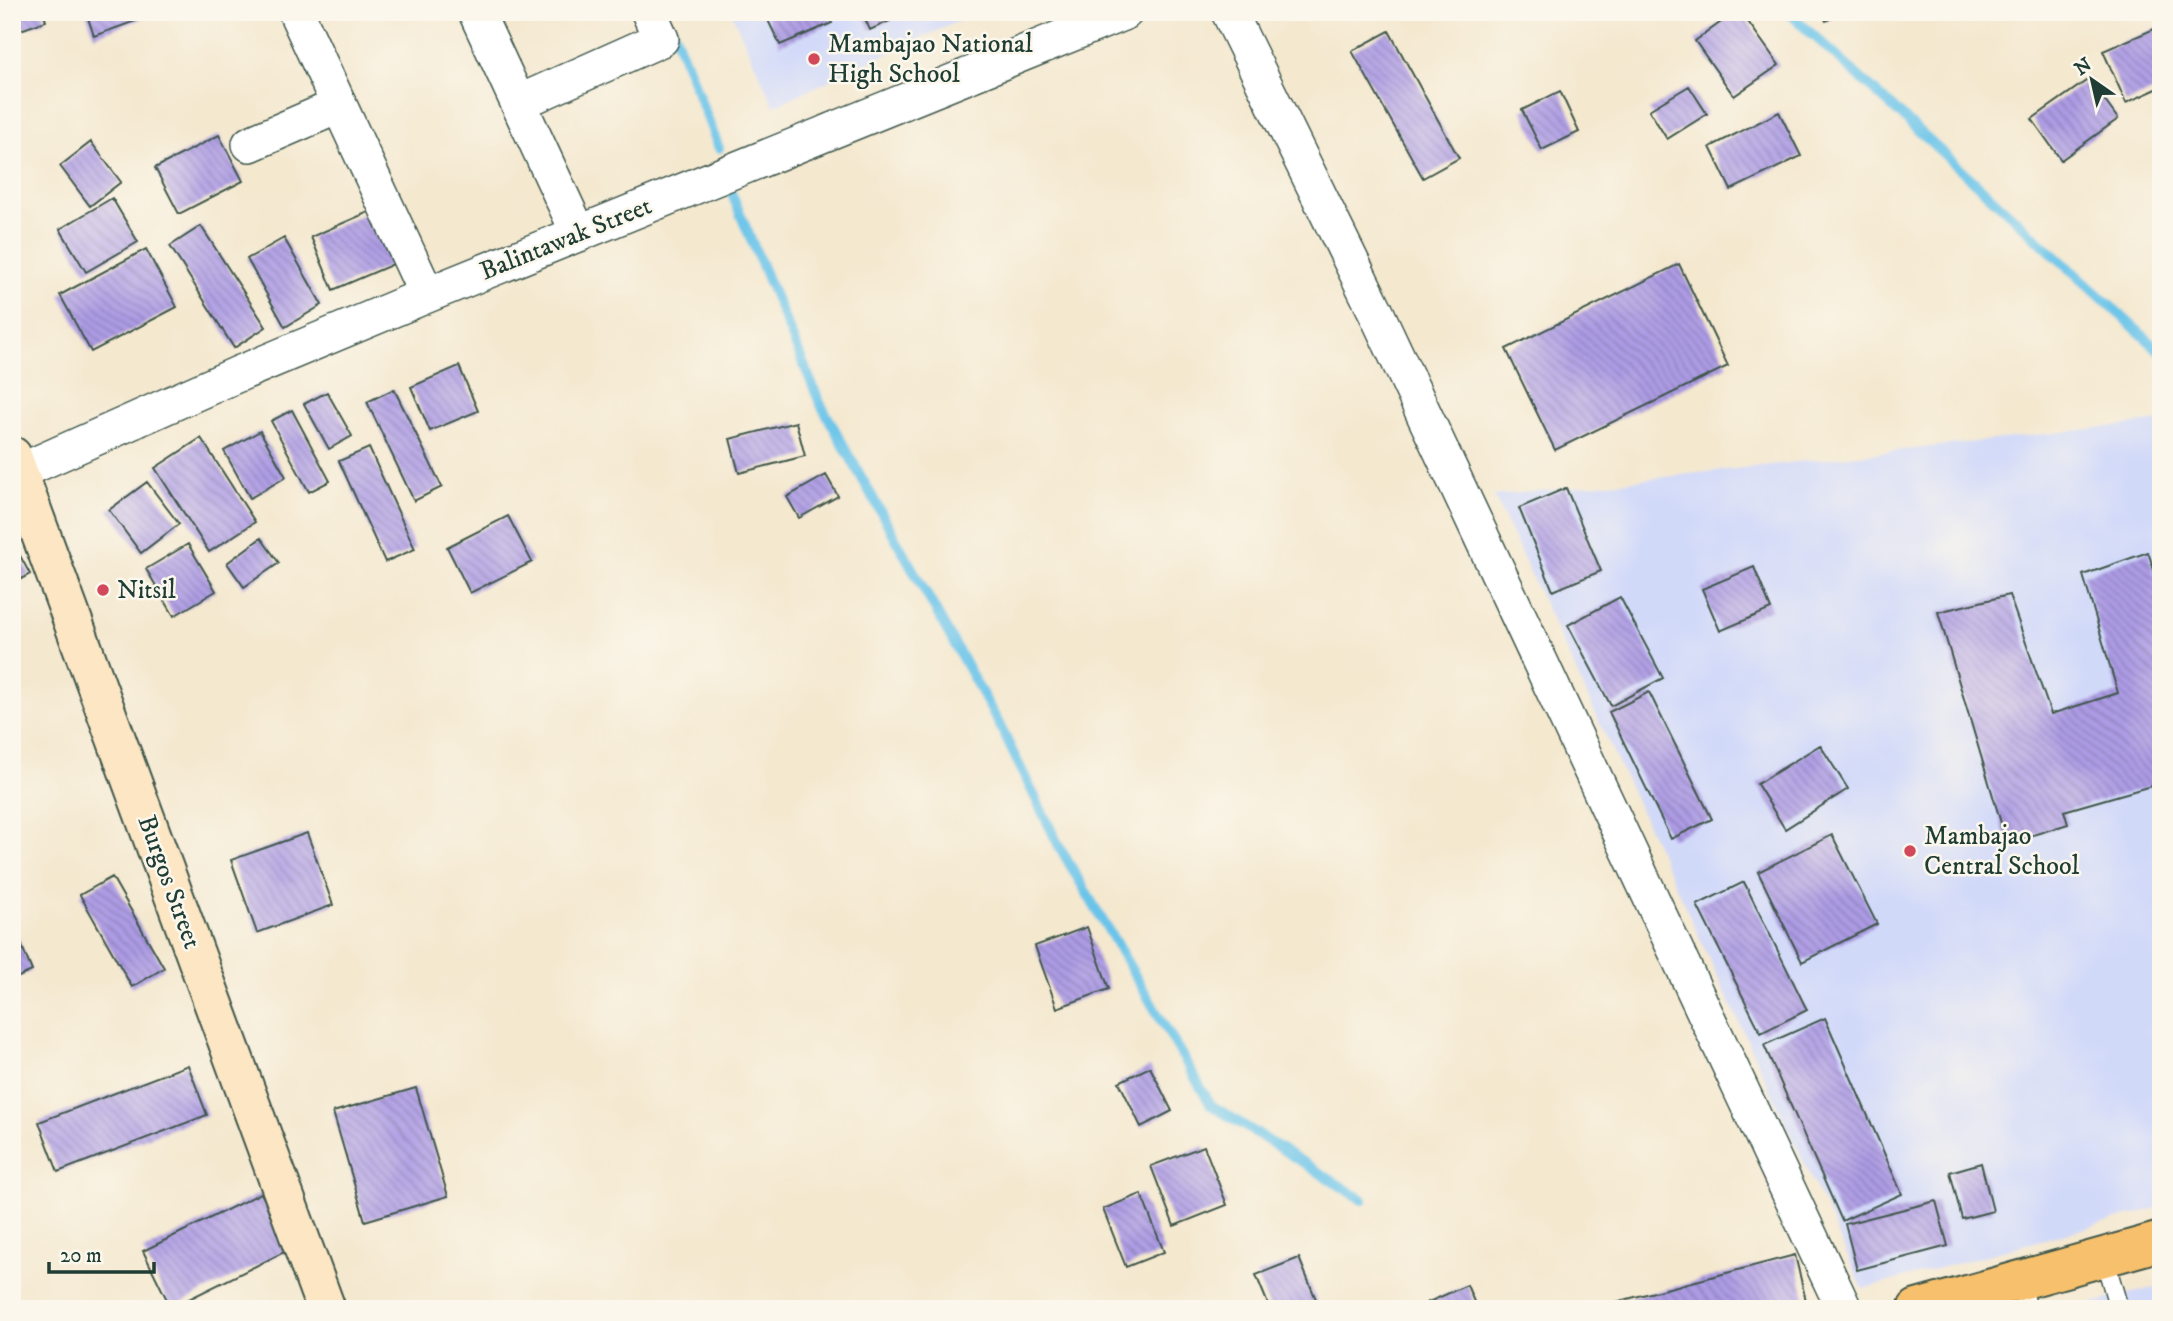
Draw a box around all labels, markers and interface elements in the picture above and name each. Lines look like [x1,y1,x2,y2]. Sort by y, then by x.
place label: Mambajao National High School [828,28,1033,91]
north arrow [2058,46,2128,116]
marker: Mambajao National High School [806,51,822,67]
text: N [2070,53,2097,81]
street label: Balintawak Street [475,190,657,288]
place label: Nitsil [117,574,176,607]
marker: Nitsil [95,582,111,598]
street label: Burgos Street [130,811,208,953]
place label: Mambajao Central School [1924,820,2079,883]
marker: Mambajao Central School [1902,843,1918,859]
scale bar [49,1230,154,1274]
text: 20 m [60,1243,102,1269]

